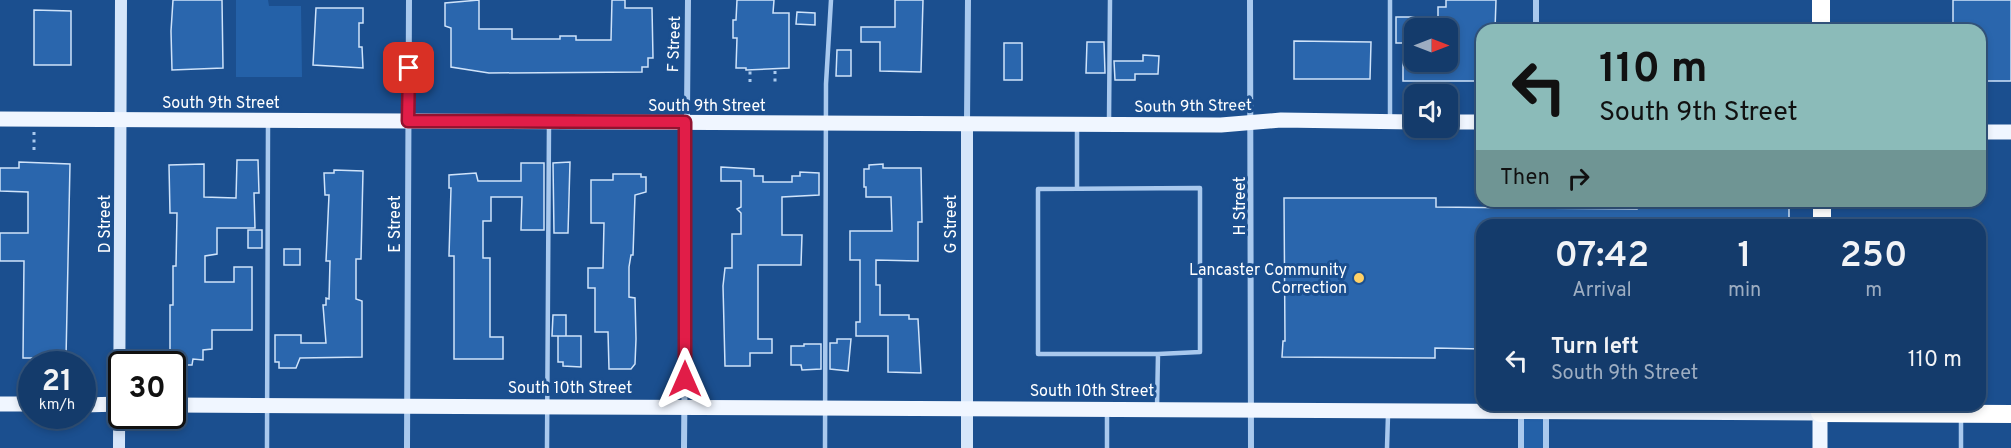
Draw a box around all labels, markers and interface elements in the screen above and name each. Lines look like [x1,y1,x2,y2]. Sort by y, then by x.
street label: F Street [664,15,686,73]
north arrow [1404,18,1458,72]
map controls [1404,18,1458,138]
pin [383,42,434,93]
text: 110 m [1599,44,1708,97]
icon: left [1500,48,1578,126]
icon: arrive [392,51,425,84]
button: sound [1404,84,1458,138]
street label: South 9th Street [162,94,280,114]
street label: South 9th Street [1134,96,1252,118]
text: South 9th Street [1599,96,1798,130]
street label: South 9th Street [648,97,766,117]
icon: right [1562,162,1595,195]
text: Then [1500,165,1550,192]
street label: H Street [1231,176,1251,236]
street label: D Street [96,195,116,253]
street label: E Street [386,195,406,253]
street label: G Street [942,195,962,253]
text: 07:42 [1555,234,1649,280]
text: 1 [1738,234,1752,280]
text: 250 [1840,234,1907,280]
place label: Lancaster Community Correction [1189,261,1347,299]
marker: Lancaster Community Correction [1352,271,1366,285]
text: Arrival [1572,278,1632,304]
text: min [1728,278,1761,304]
text: m [1865,278,1882,304]
text: Turn left [1551,334,1639,361]
icon: left [1500,344,1533,377]
position arrow [653,347,717,411]
text: 110 m [1908,347,1962,374]
speed limit sign: 30 [108,351,186,429]
text: South 9th Street [1551,361,1698,387]
text: 21 [42,364,72,401]
street label: South 10th Street [508,379,632,399]
street label: South 10th Street [1030,382,1154,402]
text: km/h [39,396,75,415]

